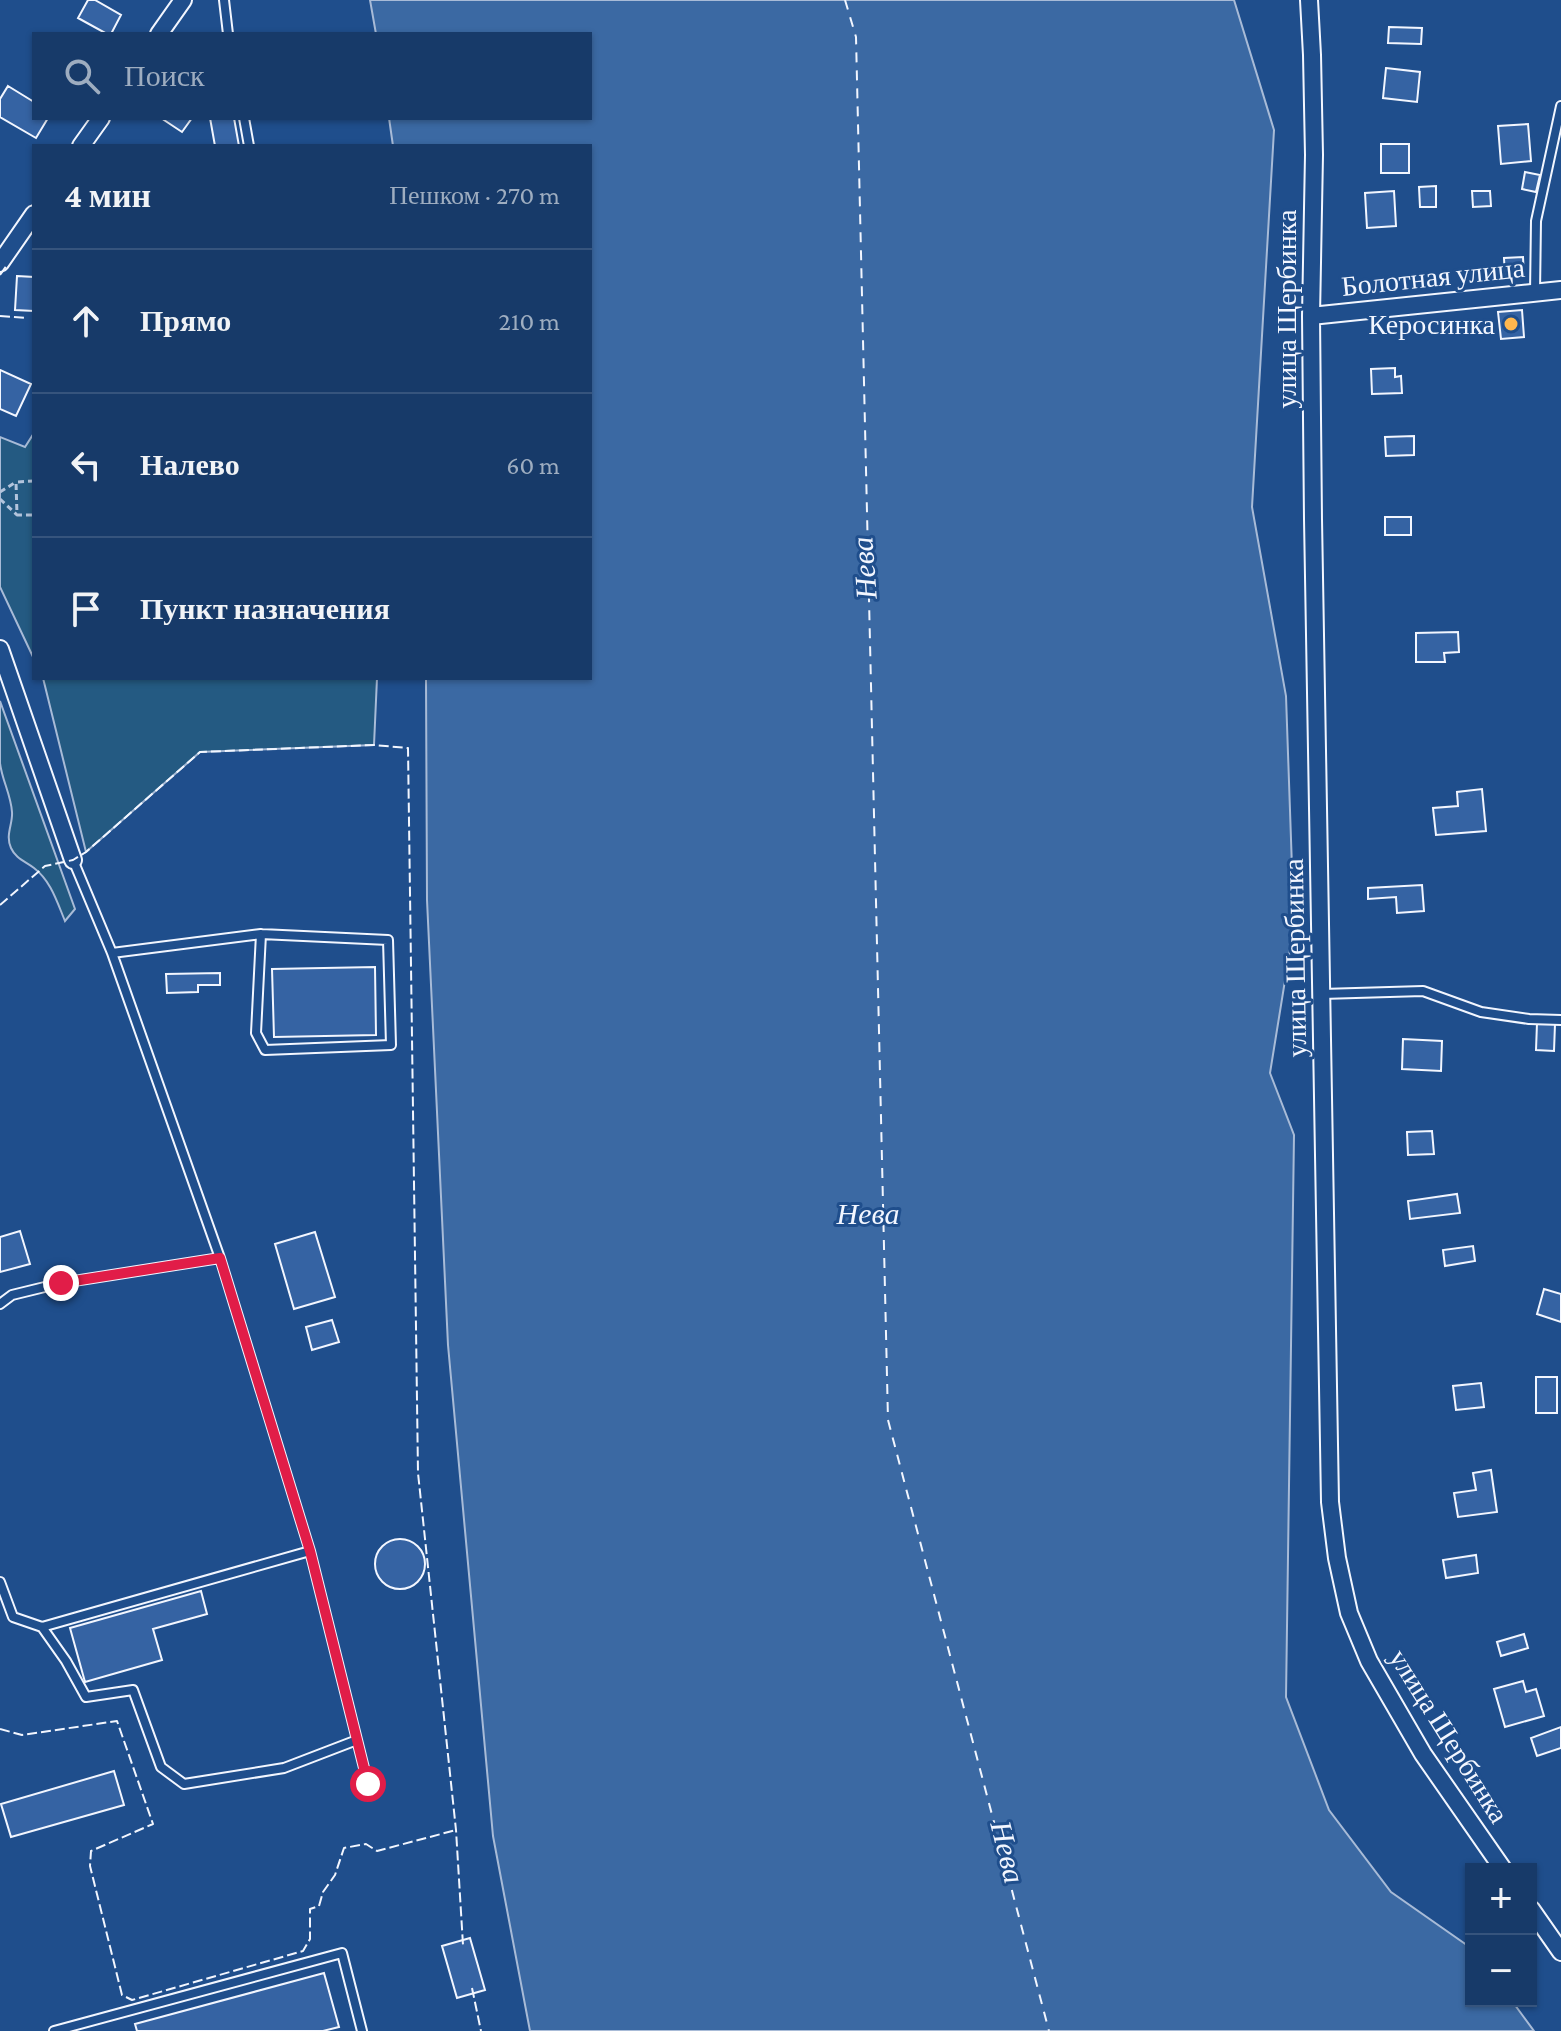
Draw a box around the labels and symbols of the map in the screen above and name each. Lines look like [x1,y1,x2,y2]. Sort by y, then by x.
street label: улица Щербинка [1271,209,1302,408]
street label: Болотная улица [1340,252,1527,302]
place label: Керосинка [1368,309,1496,340]
marker: Керосинка [1502,315,1520,333]
water label: Нева [845,536,883,601]
street label: улица Щербинка [1278,858,1312,1058]
water label: Нева [836,1197,899,1230]
route end [43,1265,79,1301]
street label: улица Щербинка [1383,1643,1515,1829]
route start [350,1766,386,1802]
water label: Нева [984,1817,1032,1886]

